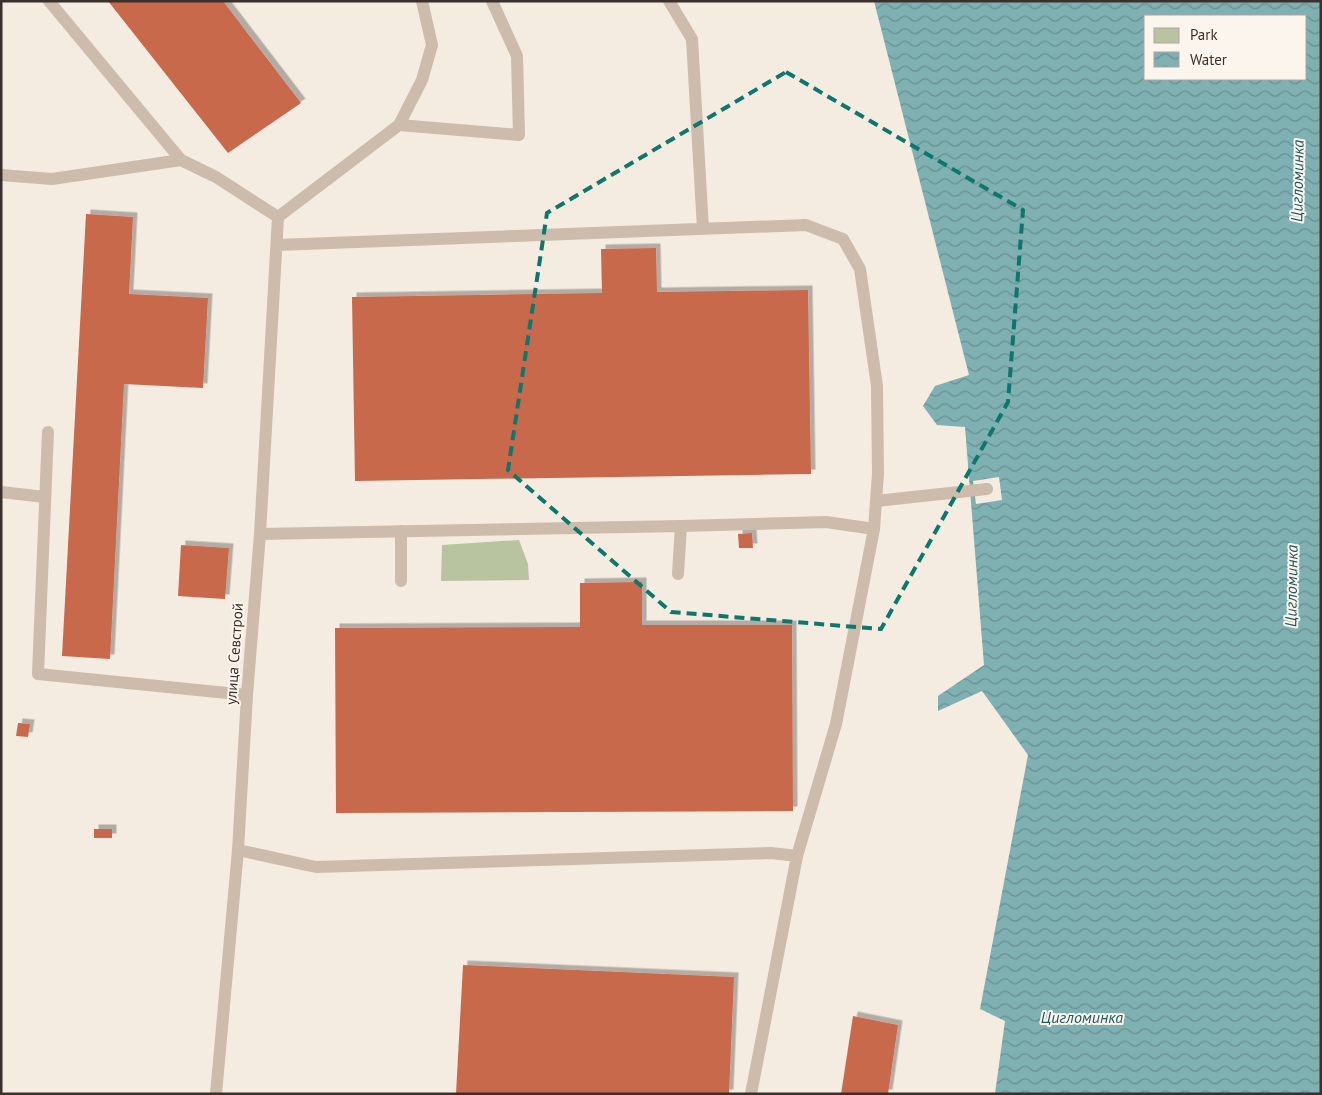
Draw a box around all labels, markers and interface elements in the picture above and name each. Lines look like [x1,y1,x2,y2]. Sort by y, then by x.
legend [1144,15,1307,80]
text: Park [1190,25,1218,44]
text: Water [1190,50,1227,69]
water label: Цигломинка [1286,139,1308,222]
water label: Цигломинка [1280,544,1302,627]
street label: улица Севстрой [221,602,247,706]
water label: Цигломинка [1041,1007,1123,1027]

